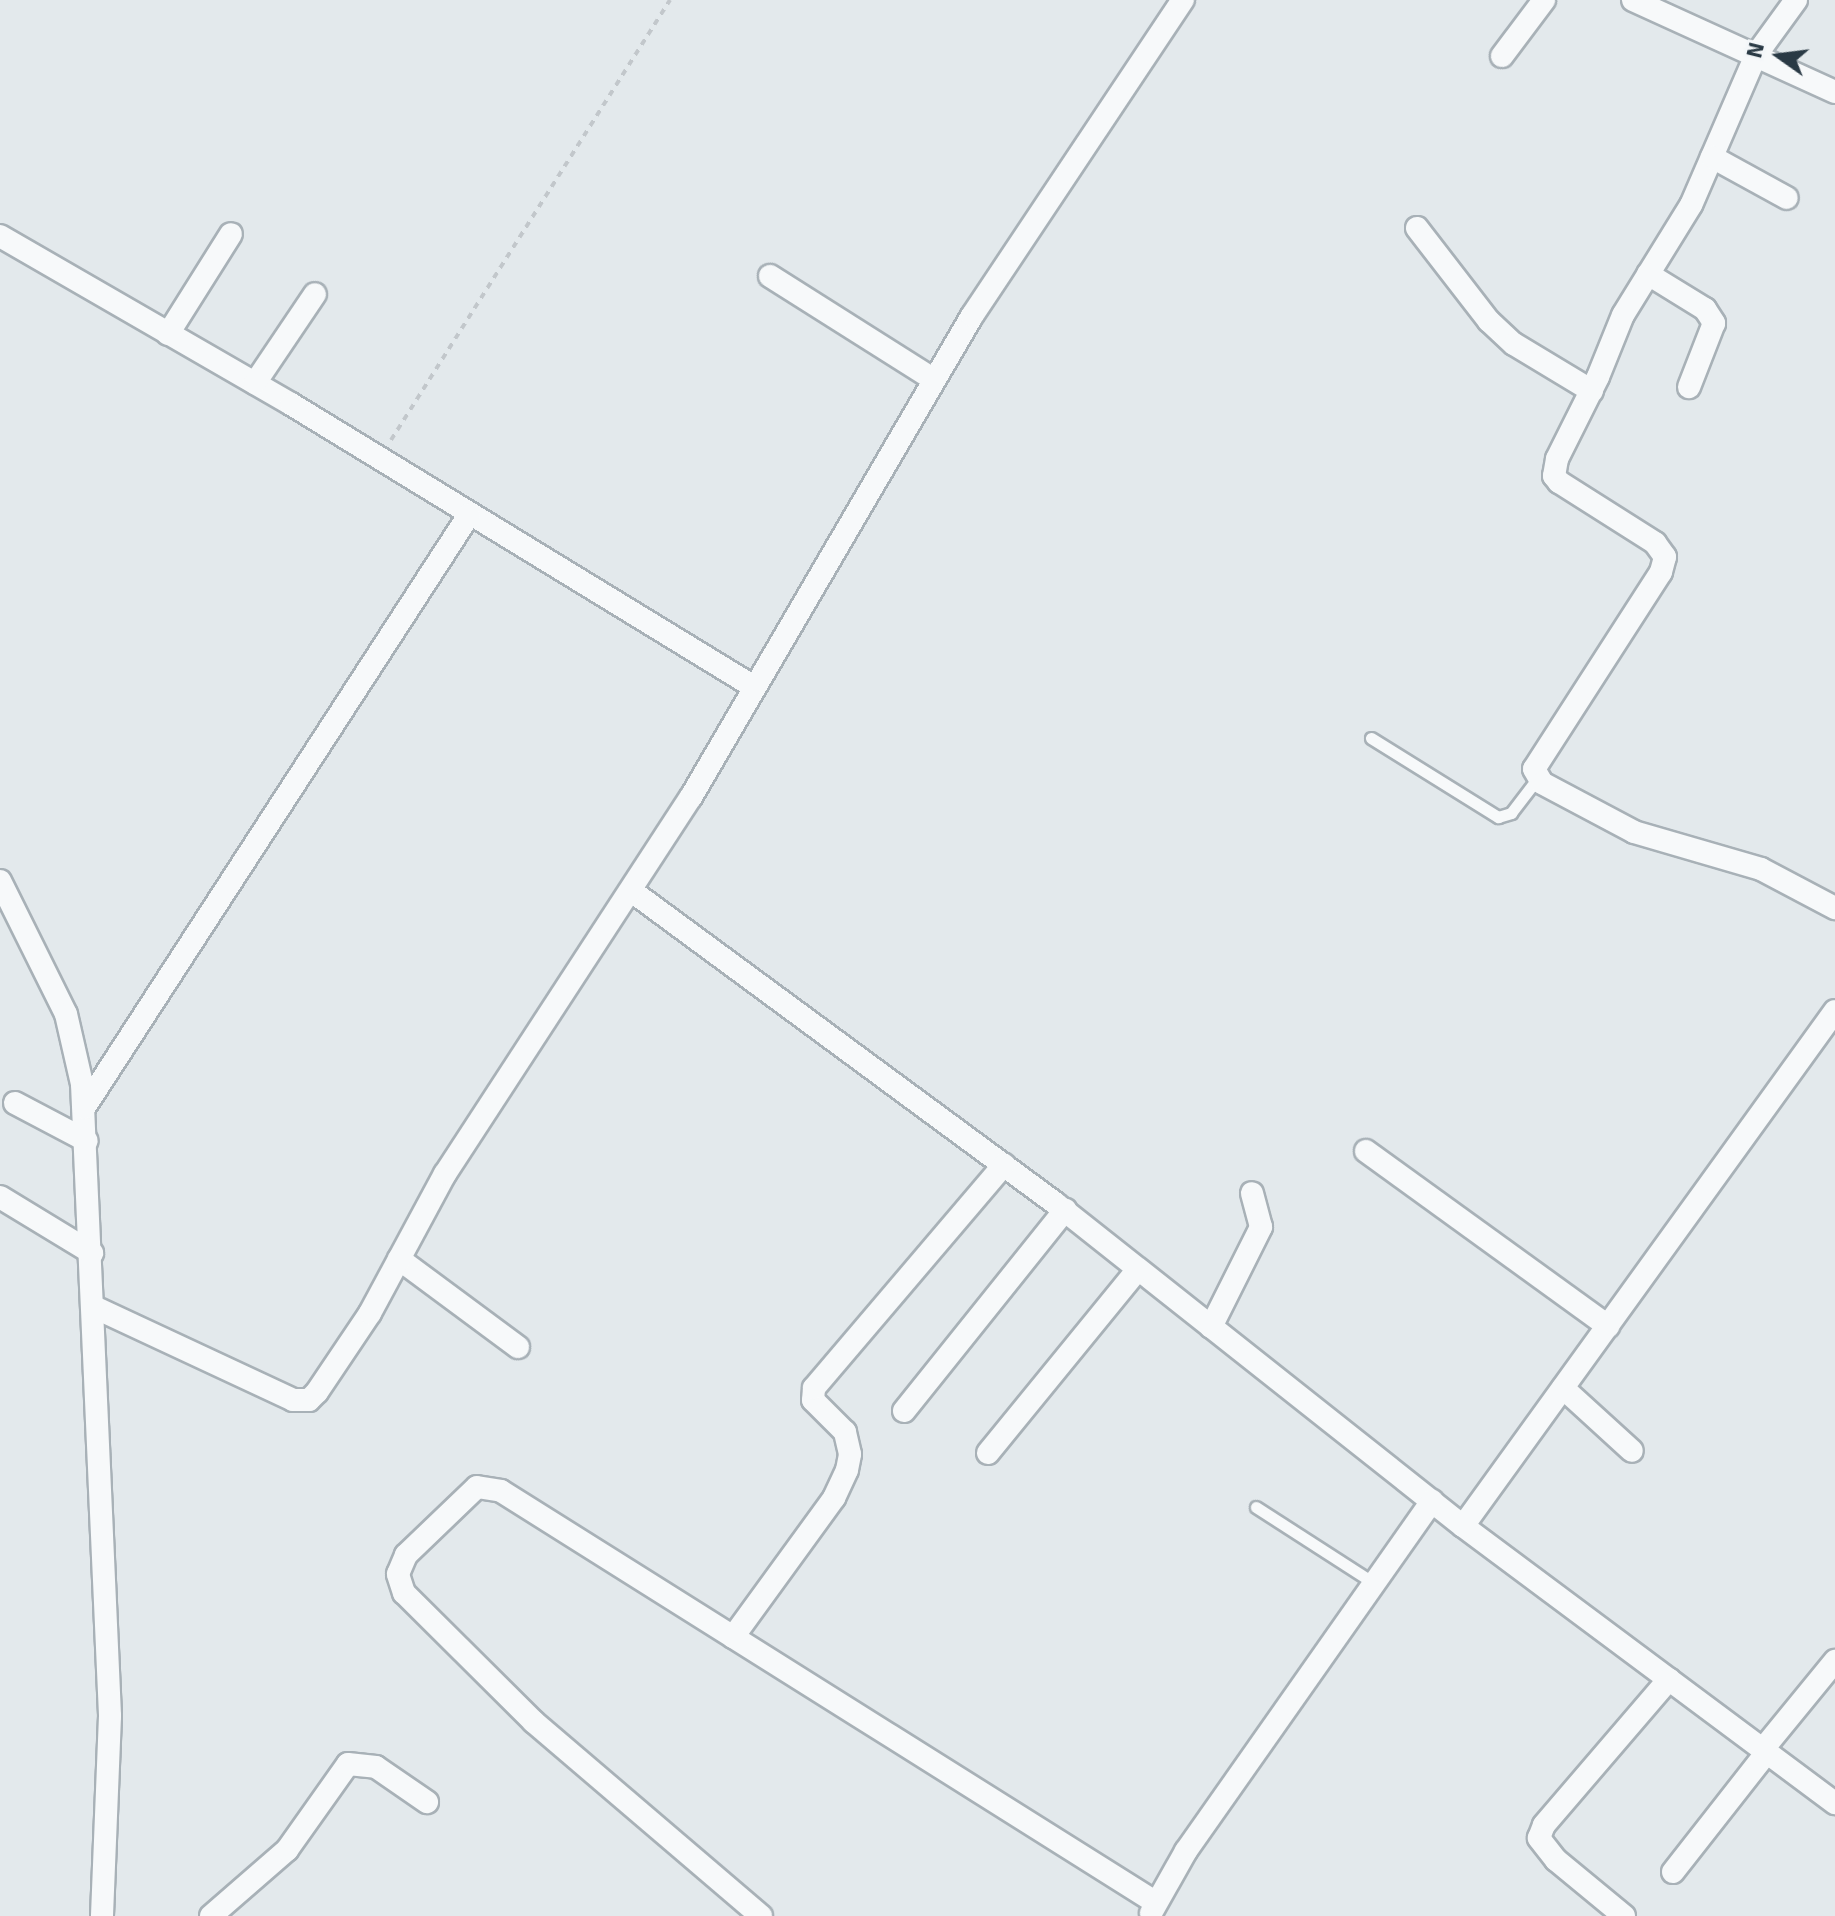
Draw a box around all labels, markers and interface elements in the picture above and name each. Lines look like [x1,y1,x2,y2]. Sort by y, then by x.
north arrow [1739,16,1819,96]
text: N [1740,39,1770,61]

